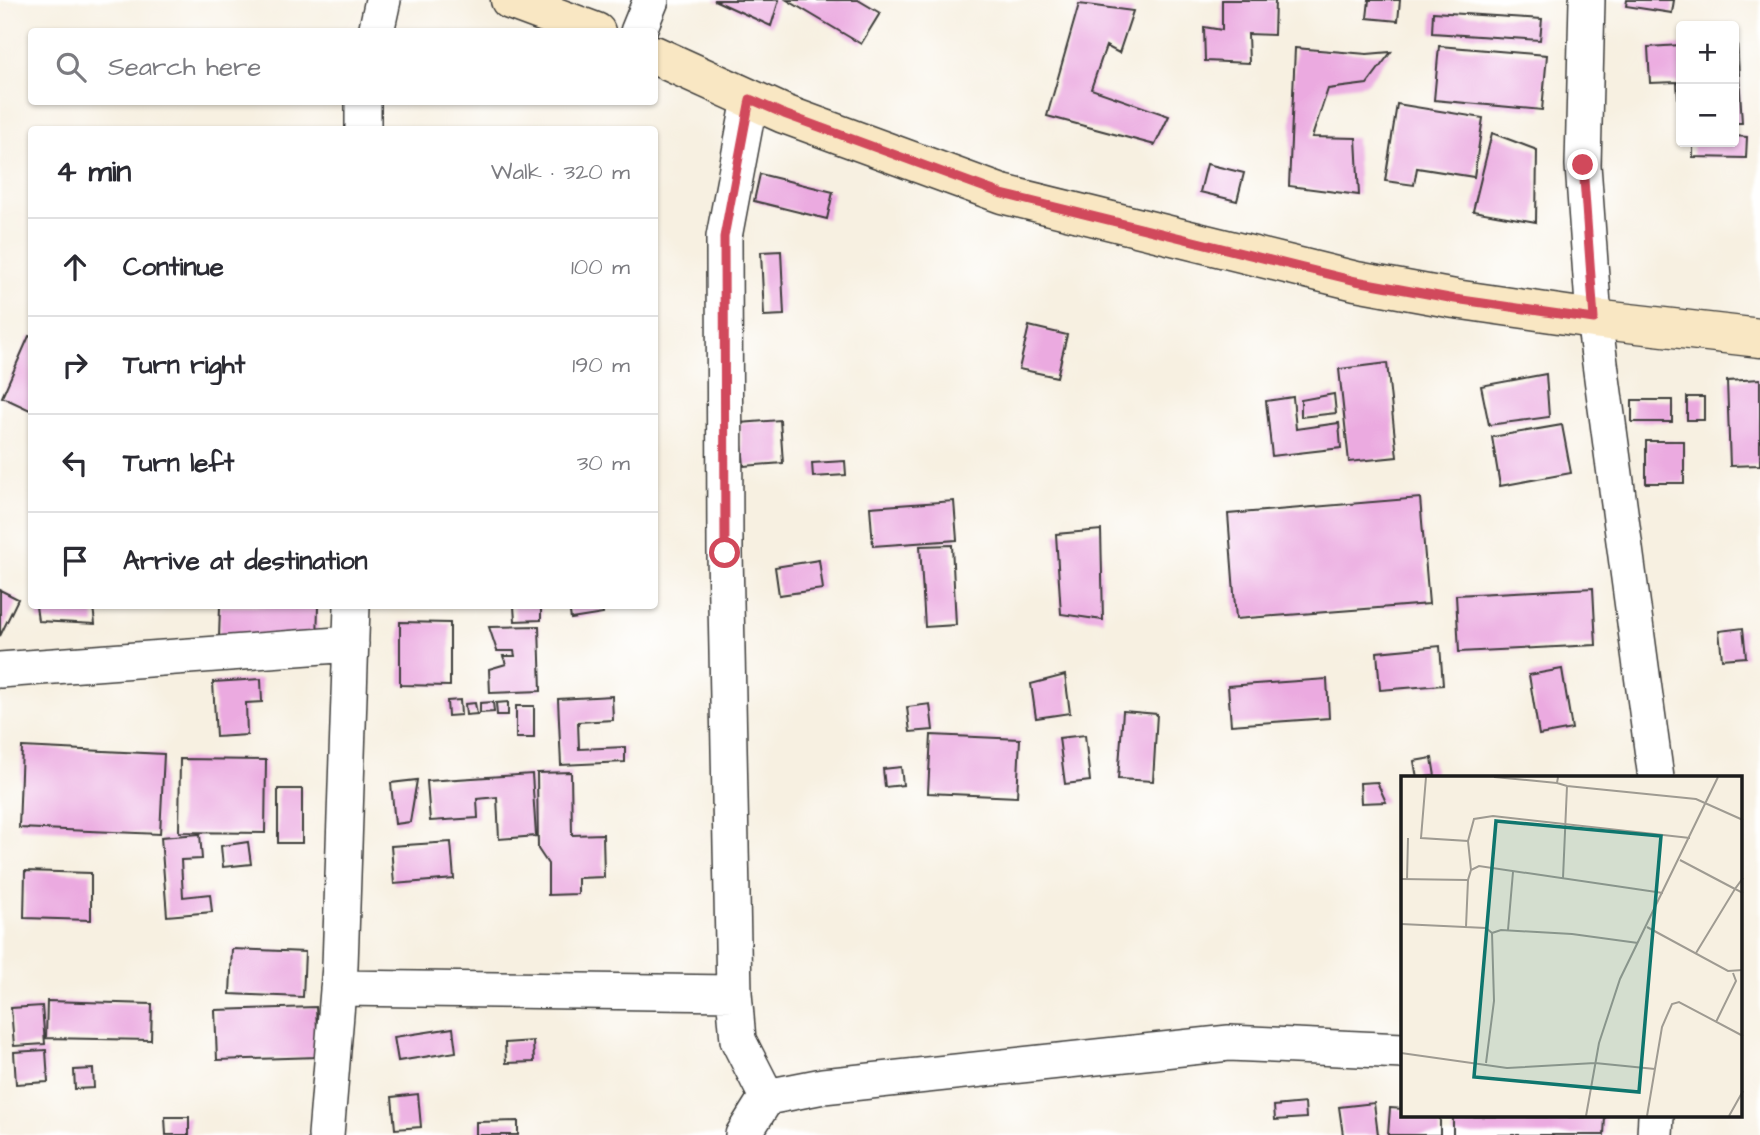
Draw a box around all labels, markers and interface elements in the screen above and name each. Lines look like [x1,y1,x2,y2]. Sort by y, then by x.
map controls [1676,21,1739,147]
button: + [1676,21,1739,84]
search box [28,28,658,105]
icon: search [52,48,90,86]
text: Search here [108,49,261,85]
button: − [1676,84,1739,147]
route end [1567,149,1598,180]
text: 4 min [56,151,131,193]
text: Walk · 320 m [491,156,630,188]
icon: ahead [56,248,94,286]
text: Continue [123,249,224,285]
text: 100 m [571,251,630,283]
icon: right [56,346,94,384]
text: Turn right [123,347,245,383]
text: 190 m [572,349,630,381]
icon: left [56,444,94,482]
text: Turn left [123,445,234,481]
text: 30 m [577,447,630,479]
route start [709,537,740,568]
icon: arrive [56,542,94,580]
text: Arrive at destination [123,543,368,579]
inset map [1401,776,1742,1118]

